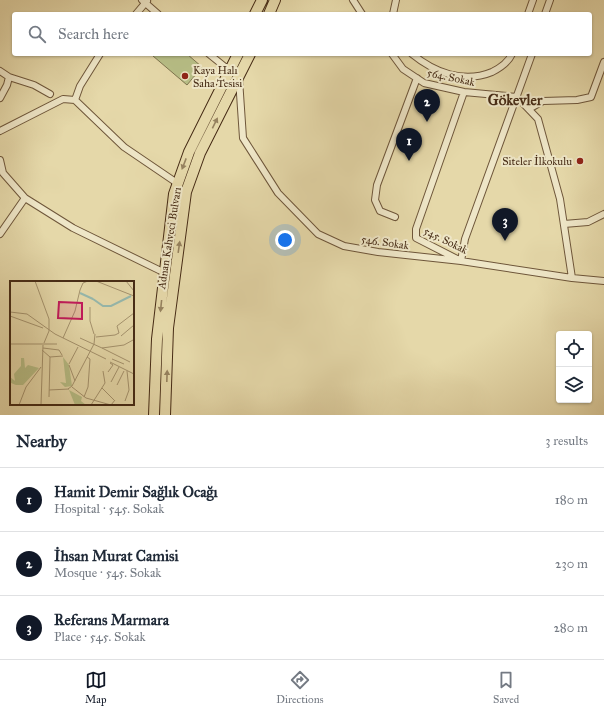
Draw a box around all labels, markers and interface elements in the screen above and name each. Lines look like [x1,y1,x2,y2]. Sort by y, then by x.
search box [12,12,592,56]
icon: search [26,23,48,45]
text: Search here [58,25,129,43]
place label: Kaya Halı Saha Tesisi [193,64,242,90]
street label: 564. Sokak [426,66,477,89]
marker: Kaya Halı Saha Tesisi [180,71,190,81]
pin: 2 [414,89,440,122]
district label: Gökevler [488,91,543,109]
one-way arrow [212,118,218,129]
pin: 1 [396,128,422,161]
place label: Siteler İlkokulu [502,154,572,168]
marker: Siteler İlkokulu [575,156,585,166]
one-way arrow [180,159,186,171]
street label: Adnan Kahveci Bulvarı [155,186,184,291]
pin: 3 [492,208,518,241]
street label: 545. Sokak [422,224,471,257]
your location [275,230,295,250]
street label: 546. Sokak [360,233,410,252]
one-way arrow [176,241,182,253]
inset map [10,281,134,405]
one-way arrow [157,300,164,312]
map controls [556,331,592,403]
button: locate [556,331,592,367]
button: layers [556,367,592,403]
one-way arrow [164,370,171,382]
text: Nearby [16,431,67,452]
text: 3 results [545,433,588,449]
text: Hamit Demir Sağlık Ocağı [54,483,218,501]
text: 1 [26,492,32,508]
text: 180 m [555,492,588,508]
text: Hospital · 545. Sokak [54,501,164,517]
text: İhsan Murat Camisi [54,547,179,565]
text: 2 [26,556,32,572]
text: 230 m [555,556,588,572]
text: Mosque · 545. Sokak [54,565,161,581]
text: Referans Marmara [54,611,169,629]
text: 3 [26,620,32,636]
text: 280 m [553,620,588,636]
text: Place · 545. Sokak [54,629,146,645]
tab: Map [85,669,107,706]
tab: Directions [276,669,324,706]
tab: Saved [493,669,519,706]

